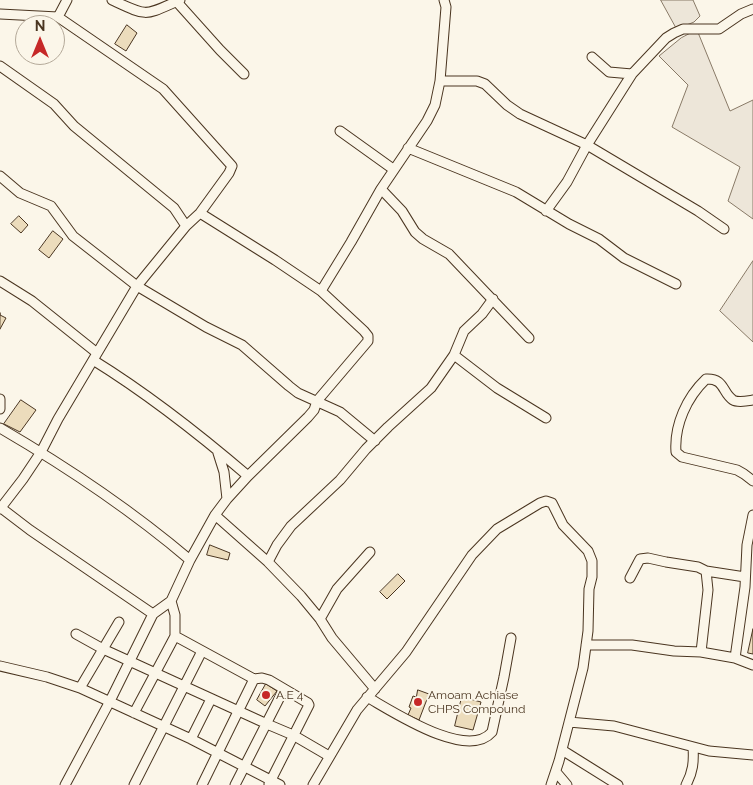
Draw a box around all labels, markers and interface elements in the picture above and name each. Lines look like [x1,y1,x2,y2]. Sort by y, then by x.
north arrow [15,15,65,65]
text: N [35,18,45,34]
place label: A.E 4 [276,688,303,702]
place label: Amoam Achiase CHPS Compound [428,688,525,716]
marker: A.E 4 [260,689,272,701]
marker: Amoam Achiase CHPS Compound [412,696,424,708]

